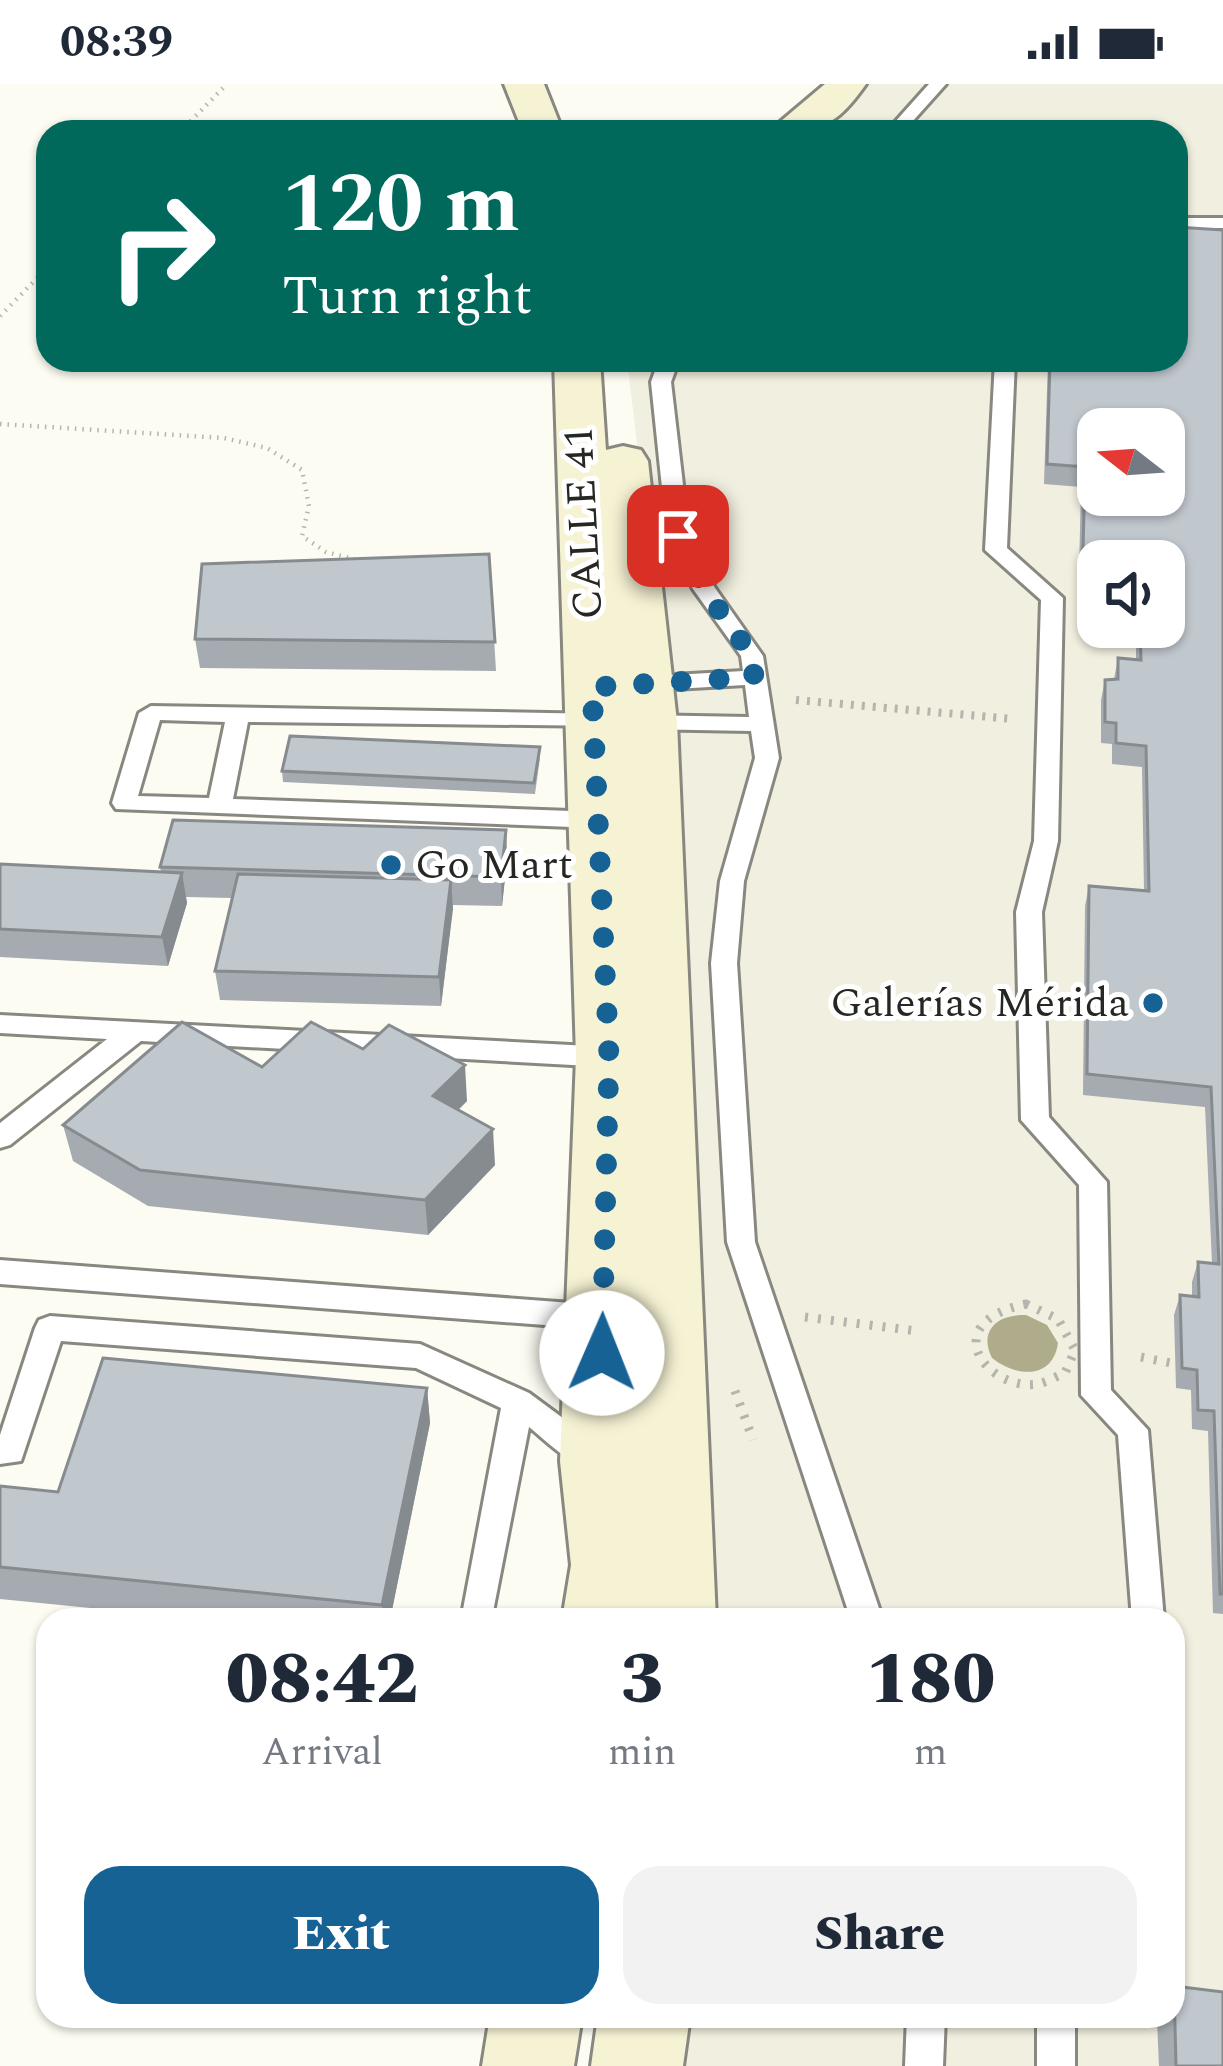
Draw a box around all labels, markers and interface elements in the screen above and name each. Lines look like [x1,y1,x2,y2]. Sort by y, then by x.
text: 08:39 [60,8,173,77]
text: 120 m [282,141,520,269]
icon: right [84,168,240,324]
text: Turn right [282,256,532,338]
north arrow [1077,408,1185,516]
map controls [1077,408,1185,648]
street label: CALLE 41 [547,425,621,621]
pin [627,485,729,587]
icon: arrive [645,503,711,569]
button: sound [1077,540,1185,648]
place label: Go Mart [415,834,573,897]
marker: Go Mart [378,852,404,878]
place label: Galerías Mérida [830,972,1129,1035]
marker: Galerías Mérida [1140,990,1166,1016]
position arrow [539,1290,665,1416]
text: 08:42 [226,1626,419,1735]
text: 3 [621,1626,664,1735]
text: 180 [866,1626,995,1735]
text: Arrival [261,1723,383,1782]
text: min [608,1723,676,1782]
text: m [914,1723,947,1782]
button: Exit [84,1866,599,2004]
button: Share [623,1866,1137,2004]

